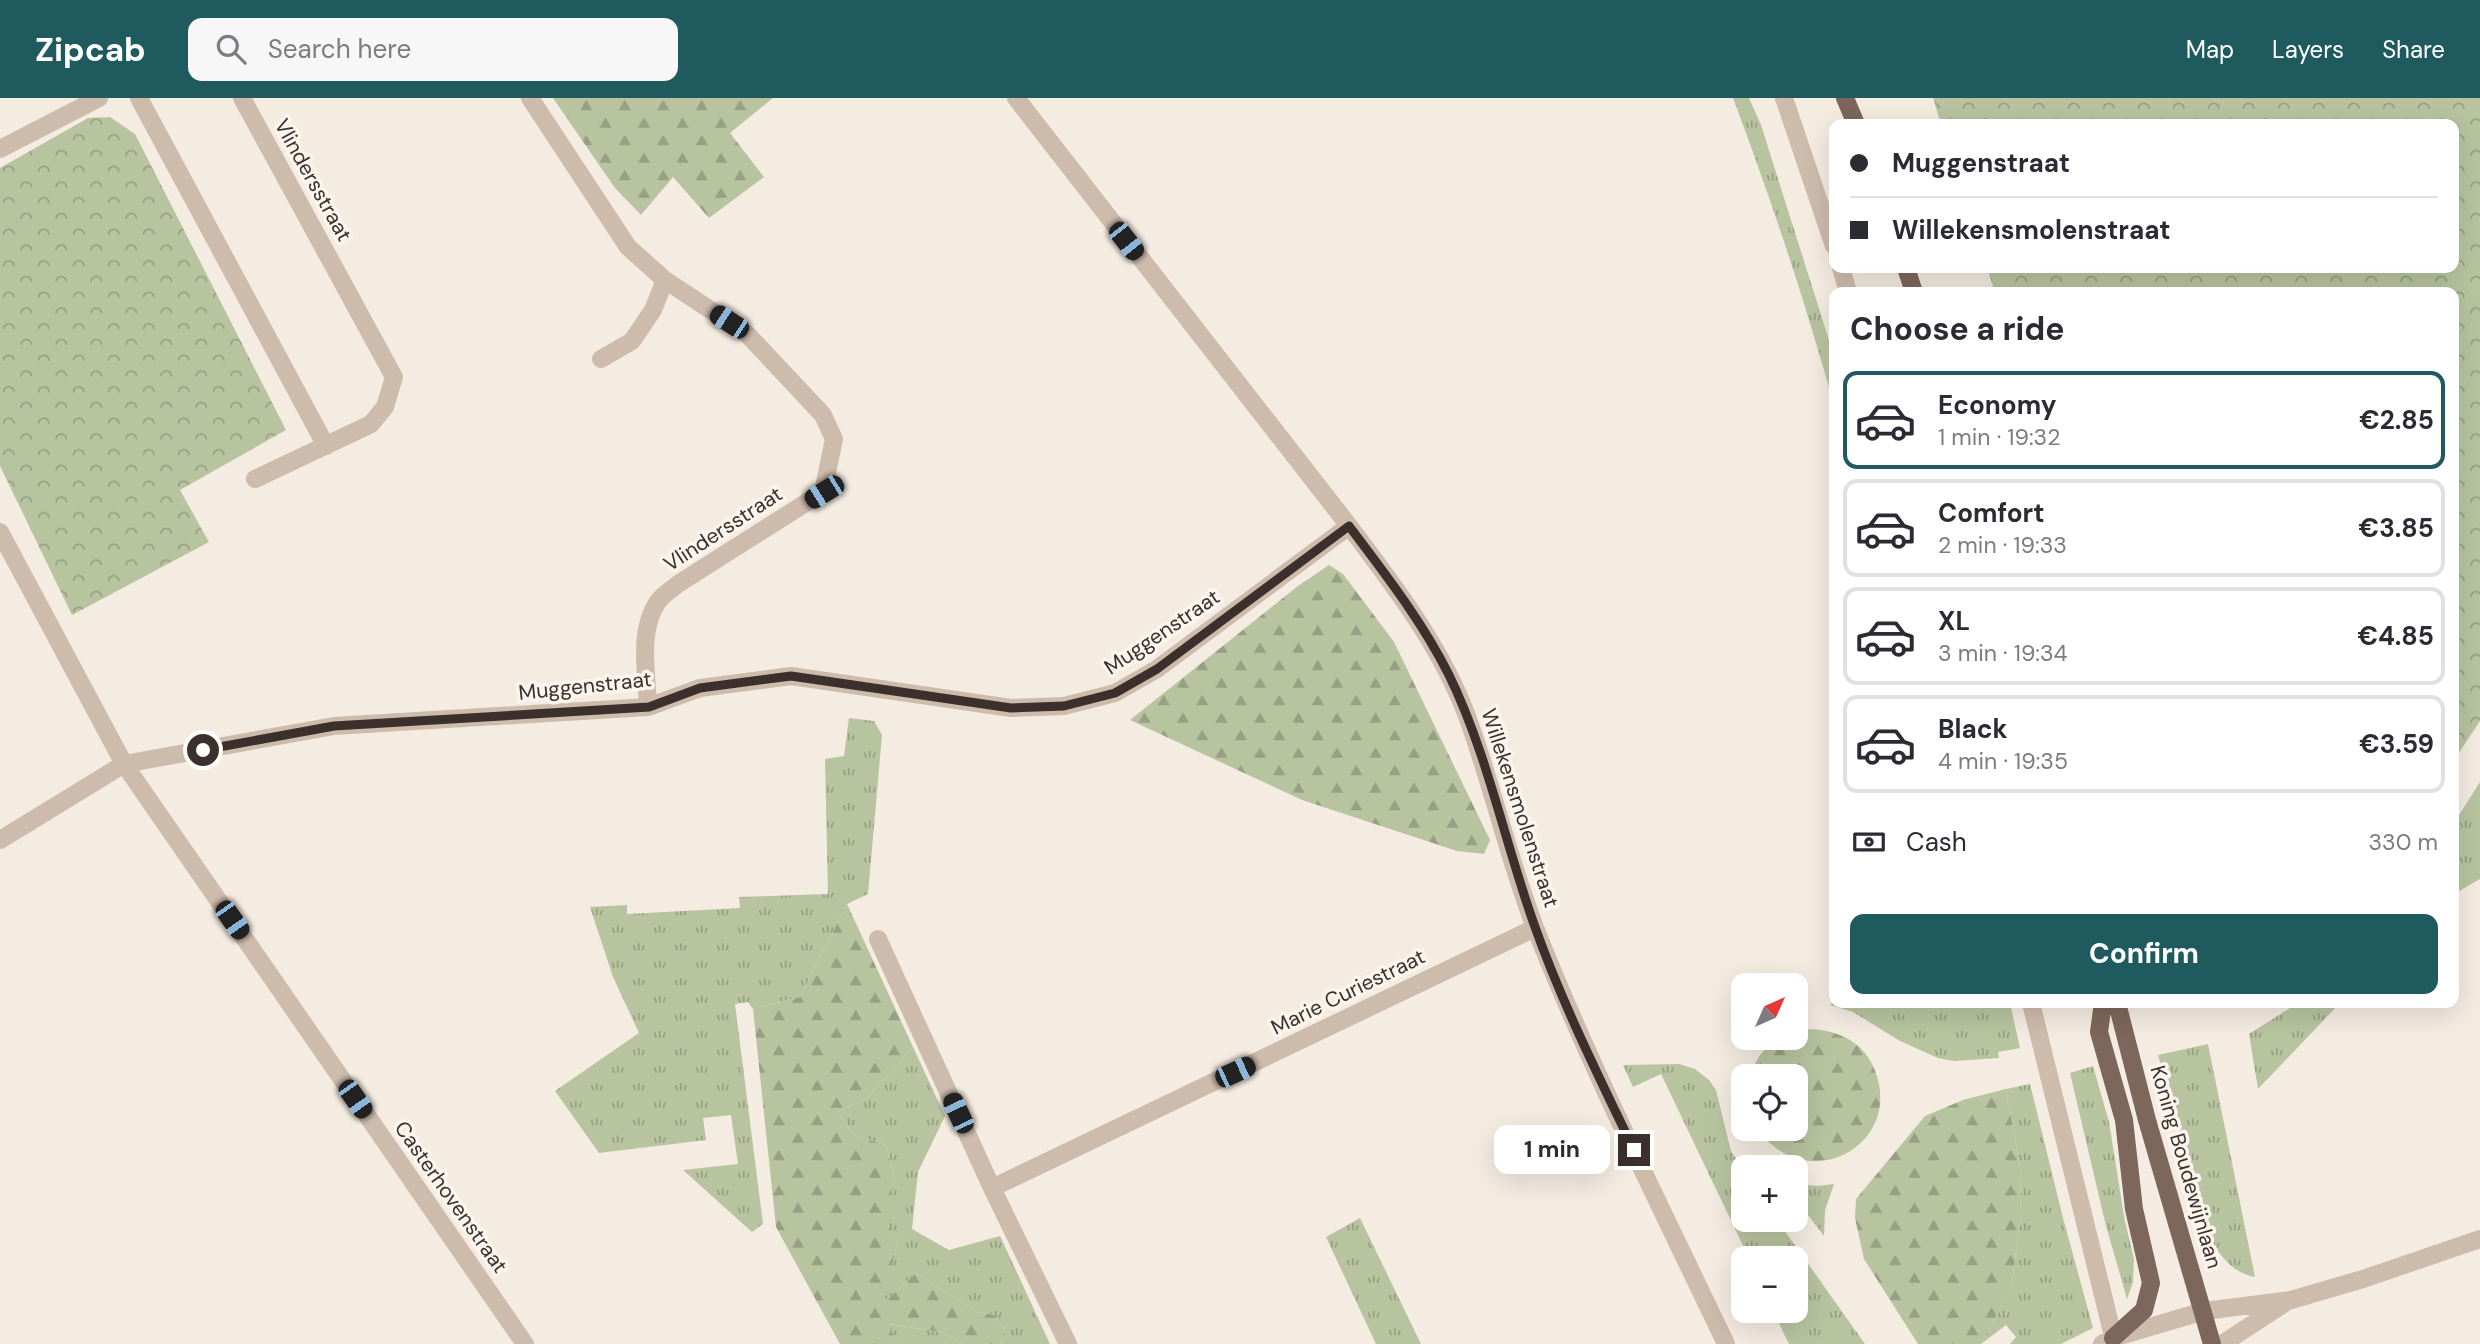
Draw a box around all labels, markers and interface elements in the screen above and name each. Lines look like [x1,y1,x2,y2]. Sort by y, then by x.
search box [188,18,678,81]
text: Zipcab [35,28,146,71]
icon: search [212,30,250,68]
text: Search here [268,32,411,66]
text: Map [2186,34,2234,65]
text: Layers [2272,34,2344,65]
text: Share [2382,34,2445,65]
street label: Vlindersstraat [268,114,358,246]
text: Muggenstraat [1892,146,2070,180]
text: Willekensmolenstraat [1892,213,2170,247]
car [1105,218,1148,264]
car [706,302,753,342]
text: Choose a ride [1850,308,2065,350]
text: Economy [1938,388,2056,422]
icon: car [1854,389,1917,452]
text: €2.85 [2359,403,2434,437]
text: 1 min · 19:32 [1938,422,2060,452]
car [801,472,848,512]
street label: Vlindersstraat [658,480,788,578]
text: Comfort [1938,496,2044,530]
icon: car [1854,497,1917,560]
text: €3.85 [2359,511,2434,545]
text: 2 min · 19:33 [1938,530,2067,560]
street label: Muggenstraat [1099,583,1225,681]
text: XL [1938,604,1970,638]
icon: car [1854,605,1917,668]
text: €4.85 [2357,619,2434,653]
text: 3 min · 19:34 [1938,638,2068,668]
street label: Muggenstraat [517,665,653,707]
street label: Willekensmolenstraat [1475,705,1565,911]
text: Black [1938,712,2008,746]
icon: car [1854,713,1917,776]
text: €3.59 [2359,727,2434,761]
route start [187,734,219,766]
text: 4 min · 19:35 [1938,746,2068,776]
icon: cash [1850,823,1888,861]
text: Cash [1906,825,1967,859]
text: 330 m [2368,827,2438,857]
car [212,897,253,943]
button: Confirm [1850,914,2438,994]
street label: Marie Curiestraat [1266,943,1430,1041]
north arrow [1731,973,1808,1050]
map controls [1731,973,1808,1323]
car [1212,1054,1259,1090]
street label: Koning Boudewijnlaan [2144,1062,2228,1272]
button: locate [1731,1064,1808,1141]
car [335,1076,376,1122]
car [940,1090,977,1136]
street label: Casterhovenstraat [388,1115,514,1279]
callout: 1 min [1494,1126,1610,1174]
text: 1 min [1524,1134,1580,1164]
route end [1618,1134,1650,1166]
button: + [1731,1155,1808,1232]
button: − [1731,1246,1808,1323]

